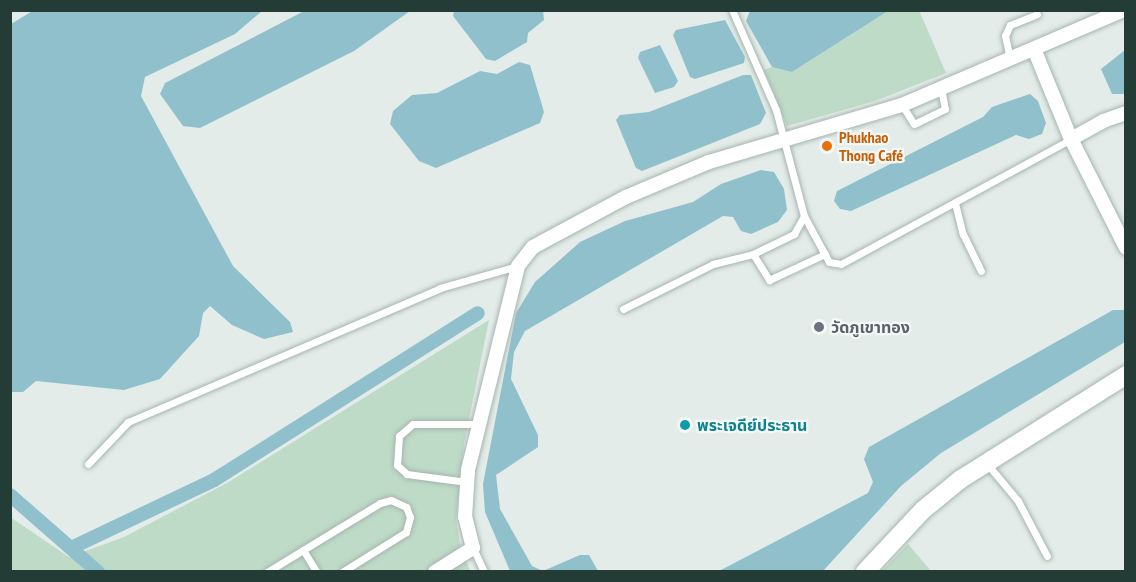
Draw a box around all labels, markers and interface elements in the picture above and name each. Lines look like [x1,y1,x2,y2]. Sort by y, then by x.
place label: Phukhao Thong Café [839,127,903,165]
marker: Phukhao Thong Café [820,139,834,153]
place label: วัดภูเขาทอง [831,317,910,337]
marker: วัดภูเขาทอง [812,320,826,334]
place label: พระเจดีย์ประธาน [697,415,807,435]
marker: พระเจดีย์ประธาน [678,418,692,432]

